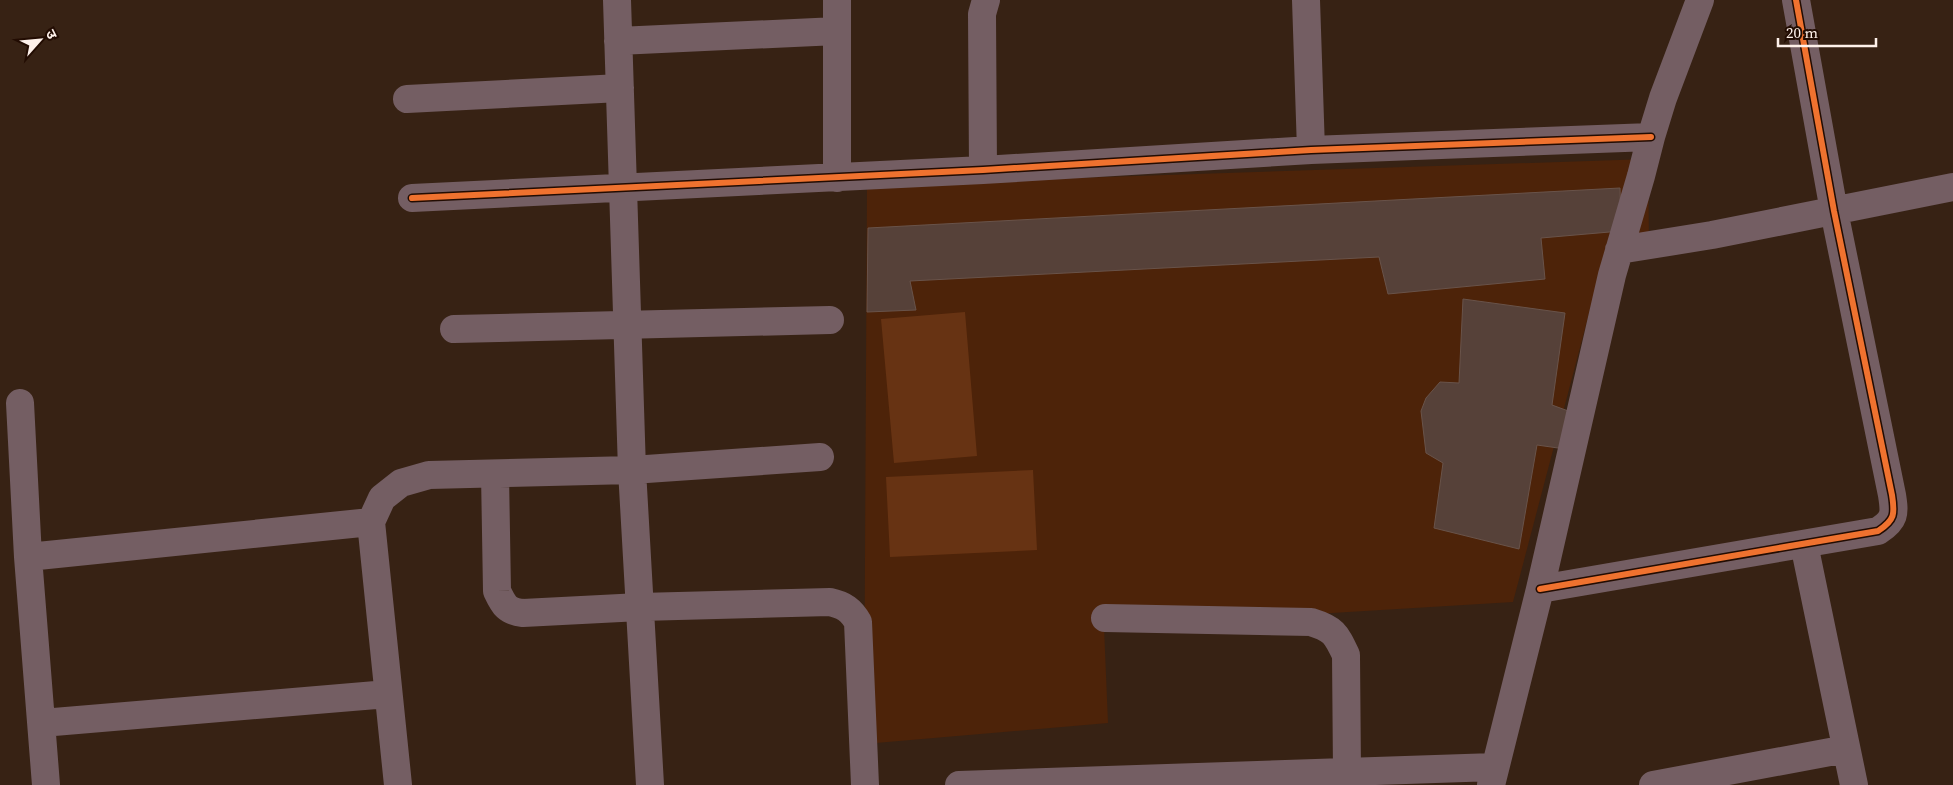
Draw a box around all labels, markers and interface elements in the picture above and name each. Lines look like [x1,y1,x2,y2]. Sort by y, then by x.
north arrow [15,15,65,65]
scale bar [1778,15,1876,47]
text: 20 m [1786,22,1818,43]
text: उ [41,26,63,43]

